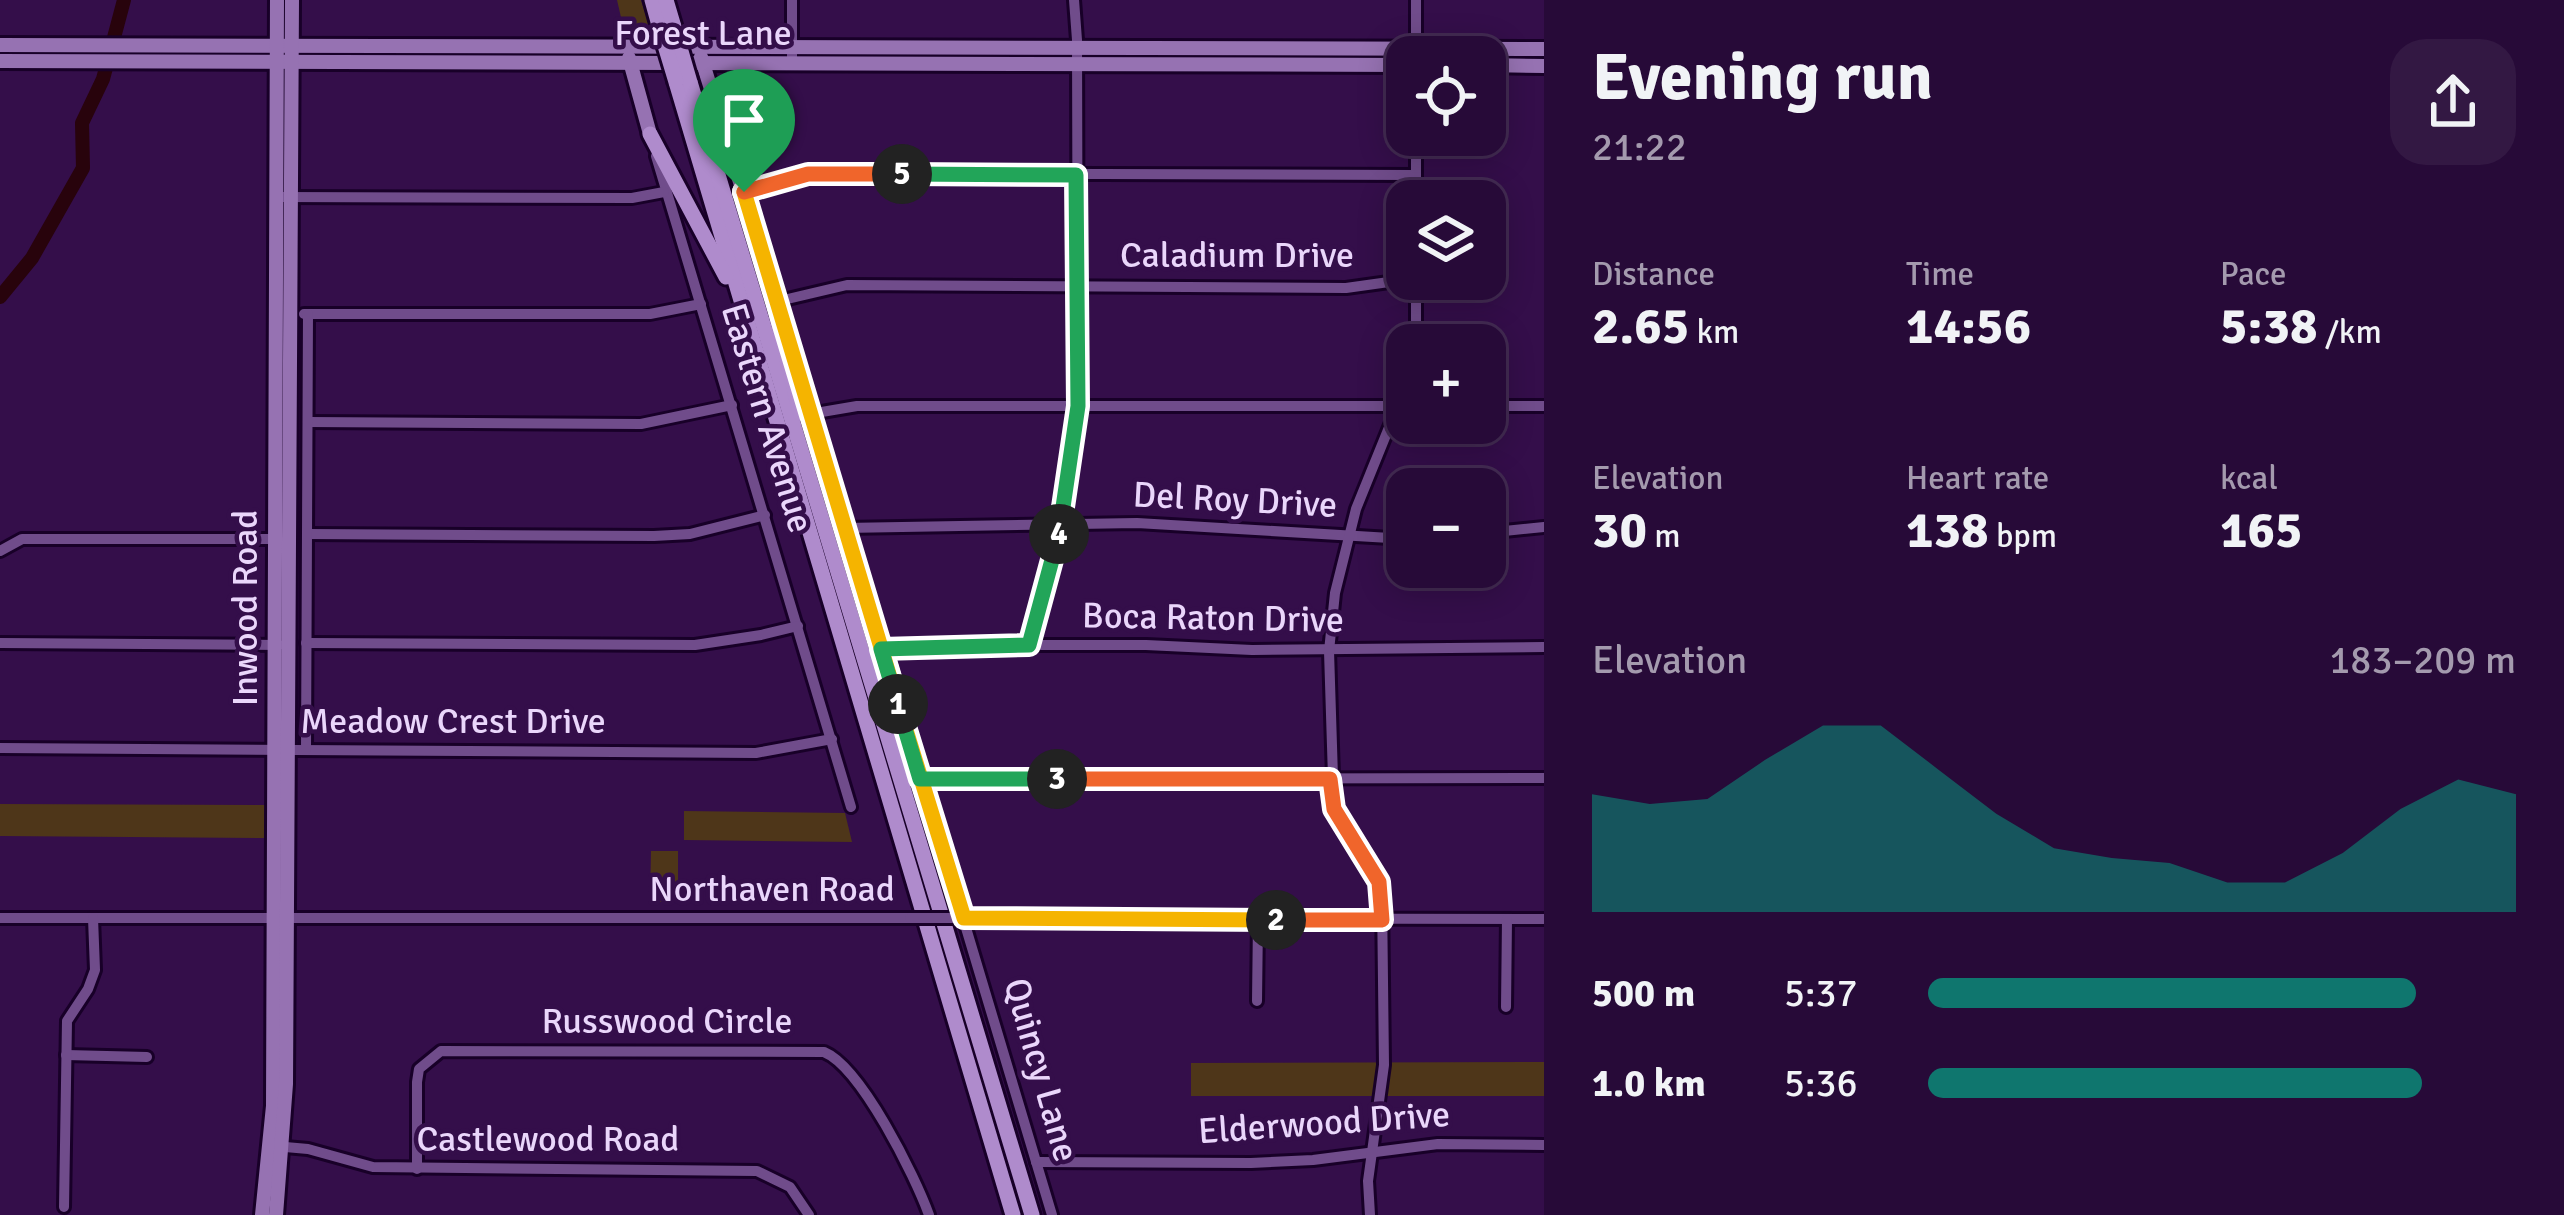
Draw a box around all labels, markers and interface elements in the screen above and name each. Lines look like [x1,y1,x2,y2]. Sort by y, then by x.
street label: Forest Lane [614,11,792,56]
map controls [1386,36,1506,588]
button: locate [1386,36,1506,156]
text: Evening run [1592,37,1933,118]
button: share [2390,39,2516,165]
pin [693,69,795,192]
icon: arrive [711,87,777,153]
text: 21:22 [1592,123,1687,171]
pin: 5 [872,144,932,204]
text: 5 [893,153,911,194]
button: layers [1386,180,1506,300]
street label: Caladium Drive [1120,233,1354,278]
text: Distance [1592,254,1715,295]
text: Time [1906,254,1974,295]
text: Pace [2220,254,2286,295]
text: 2.65 [1592,295,1689,358]
text: 14:56 [1906,295,2031,358]
text: 5:38 [2220,295,2318,358]
street label: Eastern Avenue [711,298,823,538]
text: km [1689,312,1739,353]
text: /km [2318,312,2382,353]
button: + [1386,324,1506,444]
text: Elevation [1592,458,1723,499]
text: Heart rate [1906,458,2049,499]
text: kcal [2220,458,2278,499]
button: − [1386,468,1506,588]
street label: Del Roy Drive [1132,472,1338,528]
text: 30 [1592,499,1647,562]
text: 138 [1906,499,1989,562]
text: 165 [2220,499,2303,562]
pin: 4 [1029,504,1089,564]
street label: Inwood Road [223,510,268,706]
text: 4 [1050,513,1068,554]
text: m [1647,516,1681,557]
text: bpm [1989,516,2057,557]
street label: Boca Raton Drive [1082,593,1344,643]
text: Elevation [1592,636,1747,684]
text: 183–209 m [2329,636,2516,684]
pin: 1 [868,674,928,734]
text: 1 [889,683,907,724]
street label: Meadow Crest Drive [300,699,606,744]
pin: 3 [1027,749,1087,809]
text: 3 [1048,758,1066,799]
street label: Northaven Road [649,867,895,912]
pin: 2 [1246,890,1306,950]
text: 2 [1267,899,1285,940]
text: 500 m [1592,969,1695,1017]
text: 5:37 [1784,969,1858,1017]
street label: Quincy Lane [993,973,1089,1167]
street label: Russwood Circle [541,999,793,1044]
text: 1.0 km [1592,1059,1706,1107]
text: 5:36 [1784,1059,1858,1107]
street label: Elderwood Drive [1197,1092,1451,1154]
street label: Castlewood Road [417,1117,679,1162]

